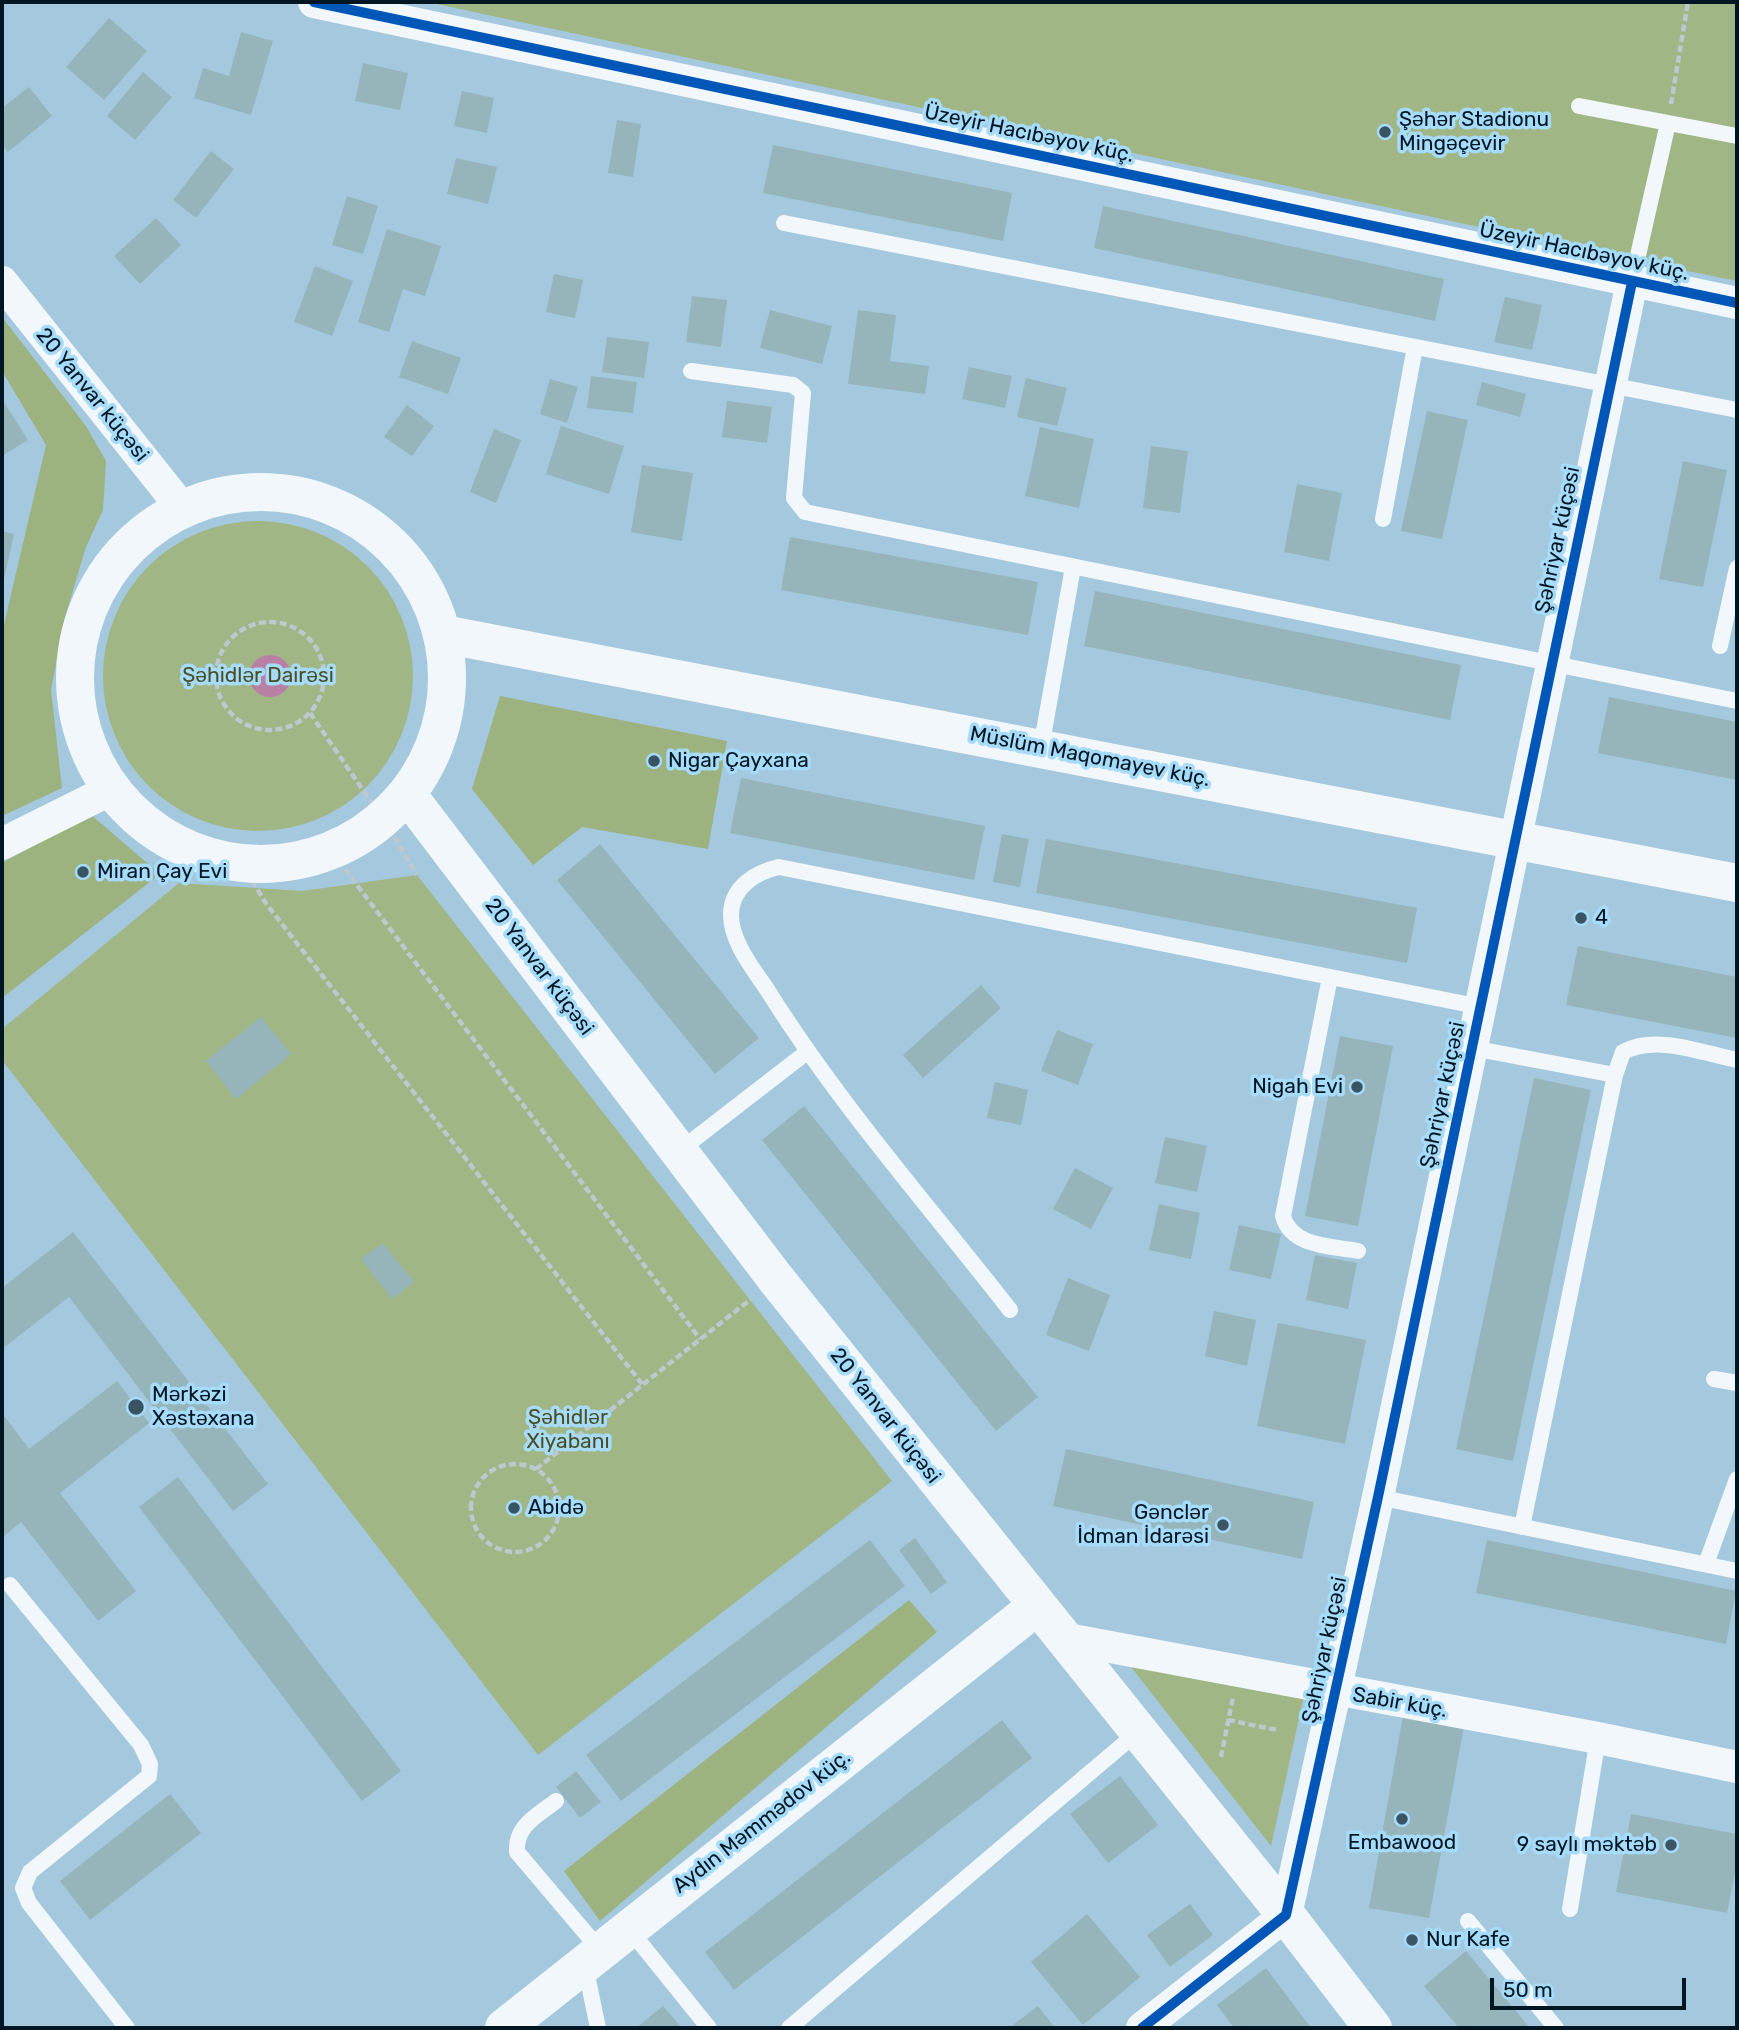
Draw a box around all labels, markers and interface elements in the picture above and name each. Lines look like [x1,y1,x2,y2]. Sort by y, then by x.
street label: Üzeyir Hacıbəyov küç. [922,99,1136,169]
place label: Şəhər Stadionu Mingəçevir [1399,107,1549,157]
marker: Şəhər Stadionu Mingəçevir [1377,124,1393,140]
street label: Üzeyir Hacıbəyov küç. [1477,217,1691,287]
street label: 20 Yanvar küçəsi [30,323,154,467]
street label: Şəhriyar küçəsi [1530,464,1586,616]
park label: Şəhidlər Dairəsi [182,663,334,689]
street label: Müslüm Maqomayev küç. [968,721,1212,793]
place label: Nigar Çayxana [668,748,809,774]
marker: Nigar Çayxana [646,753,662,769]
place label: Miran Çay Evi [97,859,227,885]
marker: Miran Çay Evi [75,864,91,880]
street label: 20 Yanvar küçəsi [479,894,599,1040]
place label: 4 [1595,905,1608,931]
marker: 4 [1573,910,1589,926]
street label: Şəhriyar küçəsi [1415,1019,1471,1171]
place label: Nigah Evi [1252,1074,1343,1100]
marker: Nigah Evi [1349,1079,1365,1095]
street label: 20 Yanvar küçəsi [824,1343,946,1489]
place label: Mərkəzi Xəstəxana [152,1382,255,1432]
marker: Mərkəzi Xəstəxana [126,1397,146,1417]
park label: Şəhidlər Xiyabanı [526,1405,610,1455]
place label: Abidə [528,1495,584,1521]
marker: Abidə [506,1500,522,1516]
place label: Gənclər İdman İdarəsi [1077,1500,1209,1550]
marker: Gənclər İdman İdarəsi [1215,1517,1231,1533]
street label: Şəhriyar küçəsi [1297,1574,1353,1726]
street label: Sabir küç. [1351,1682,1449,1724]
street label: Aydın Məmmədov küç. [668,1745,856,1899]
marker: Embawood [1394,1811,1410,1827]
place label: Embawood [1348,1830,1456,1856]
place label: 9 saylı məktəb [1517,1832,1657,1858]
marker: 9 saylı məktəb [1663,1837,1679,1853]
place label: Nur Kafe [1426,1927,1510,1953]
marker: Nur Kafe [1404,1932,1420,1948]
scale bar [1494,1964,1690,2008]
text: 50 m [1503,1977,1553,2002]

